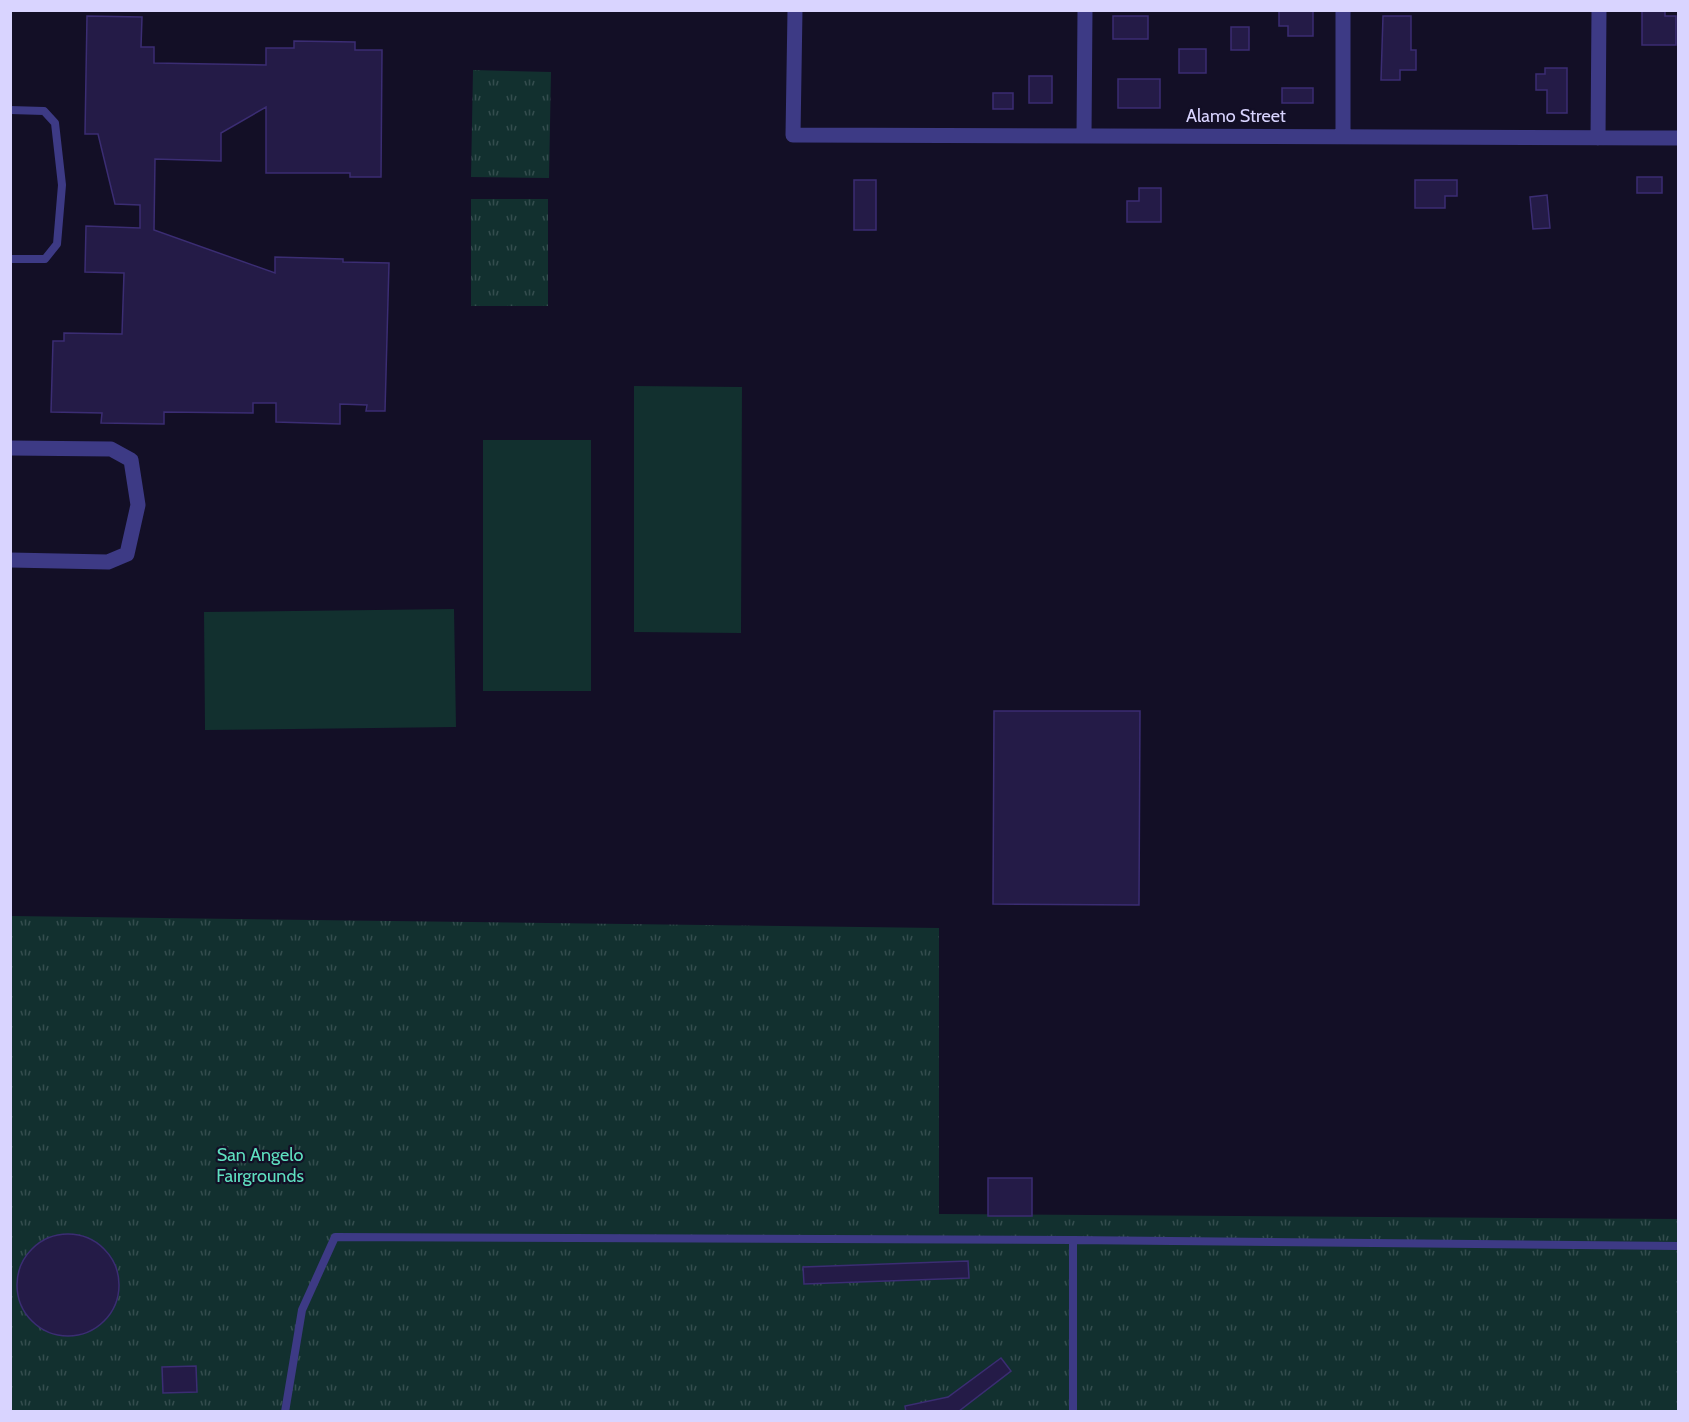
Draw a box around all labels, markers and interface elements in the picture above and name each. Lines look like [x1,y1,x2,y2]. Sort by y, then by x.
street label: Alamo Street [1186,105,1286,127]
park label: San Angelo Fairgrounds [216,1144,304,1187]

